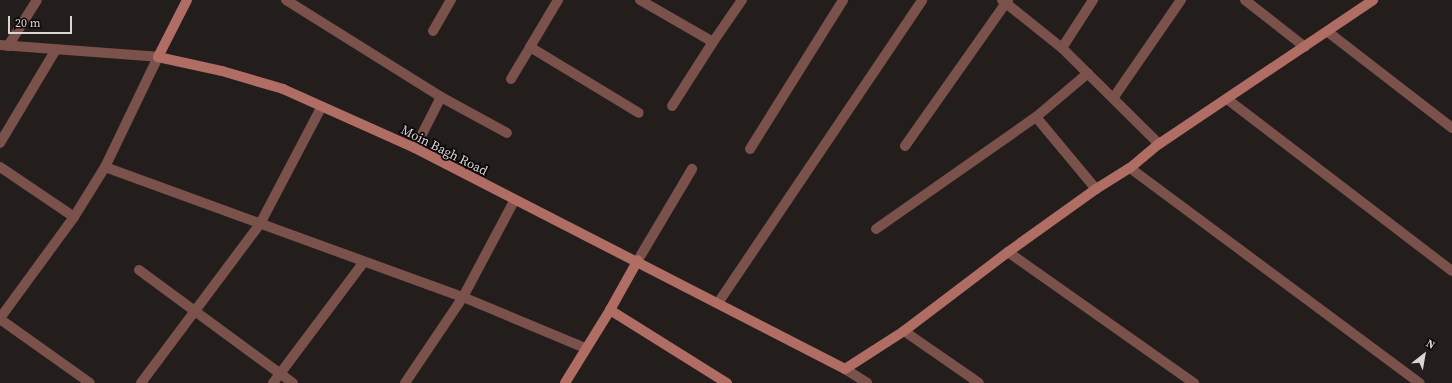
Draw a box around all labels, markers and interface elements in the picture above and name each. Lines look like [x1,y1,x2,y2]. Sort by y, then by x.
scale bar [10,8,74,34]
text: 20 m [15,15,41,31]
street label: Moin Bagh Road [398,122,490,180]
north arrow [1404,335,1444,375]
text: N [1423,336,1438,353]

